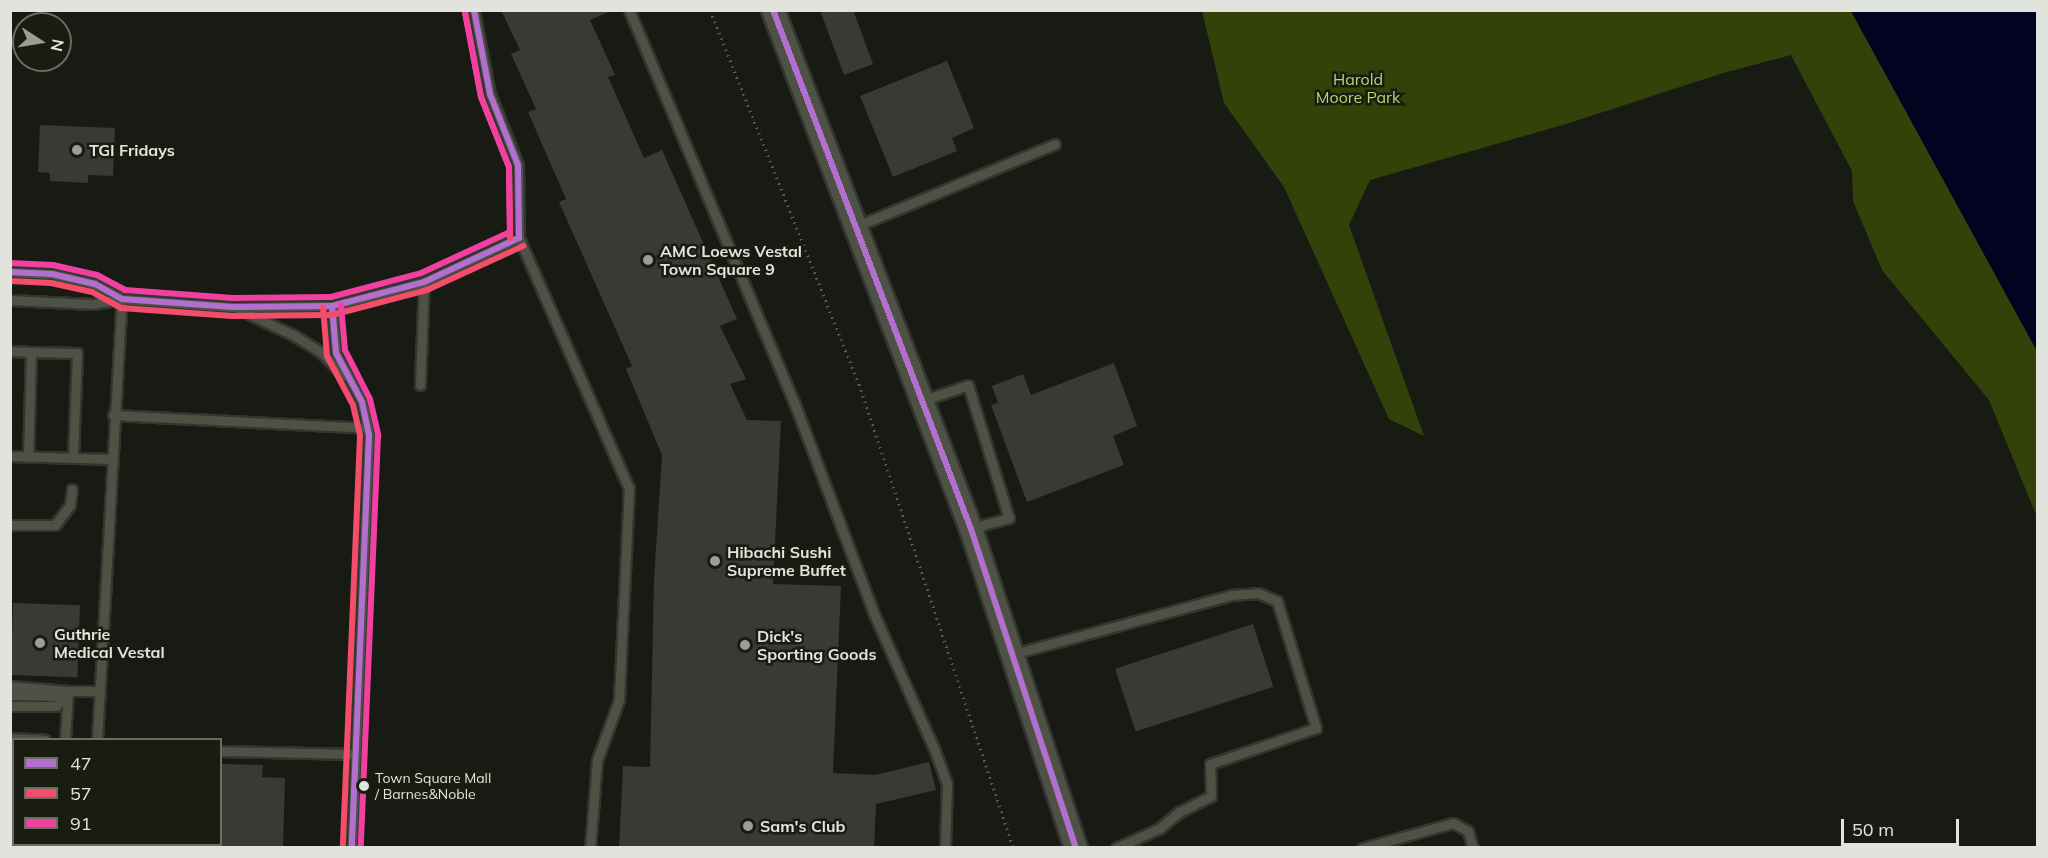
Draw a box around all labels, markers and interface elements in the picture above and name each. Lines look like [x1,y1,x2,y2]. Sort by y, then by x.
north arrow [12,12,72,72]
text: N [47,37,69,53]
park label: Harold Moore Park [1316,69,1400,107]
place label: TGI Fridays [89,140,175,160]
marker: TGI Fridays [70,143,84,157]
place label: AMC Loews Vestal Town Square 9 [660,241,802,279]
marker: AMC Loews Vestal Town Square 9 [641,253,655,267]
place label: Hibachi Sushi Supreme Buffet [727,542,846,580]
marker: Hibachi Sushi Supreme Buffet [708,554,722,568]
place label: Guthrie Medical Vestal [54,624,165,662]
place label: Dick's Sporting Goods [757,626,876,664]
marker: Guthrie Medical Vestal [31,634,49,652]
marker: Dick's Sporting Goods [738,638,752,652]
legend [12,738,222,846]
text: 47 [70,752,92,775]
place label: Town Square Mall / Barnes&Noble [375,770,491,802]
marker: Town Square Mall / Barnes&Noble [358,780,370,792]
text: 57 [70,782,92,805]
scale bar [1844,807,1962,845]
text: 91 [70,812,92,835]
place label: Sam's Club [760,816,846,836]
text: 50 m [1852,818,1894,841]
marker: Sam's Club [741,819,755,833]

